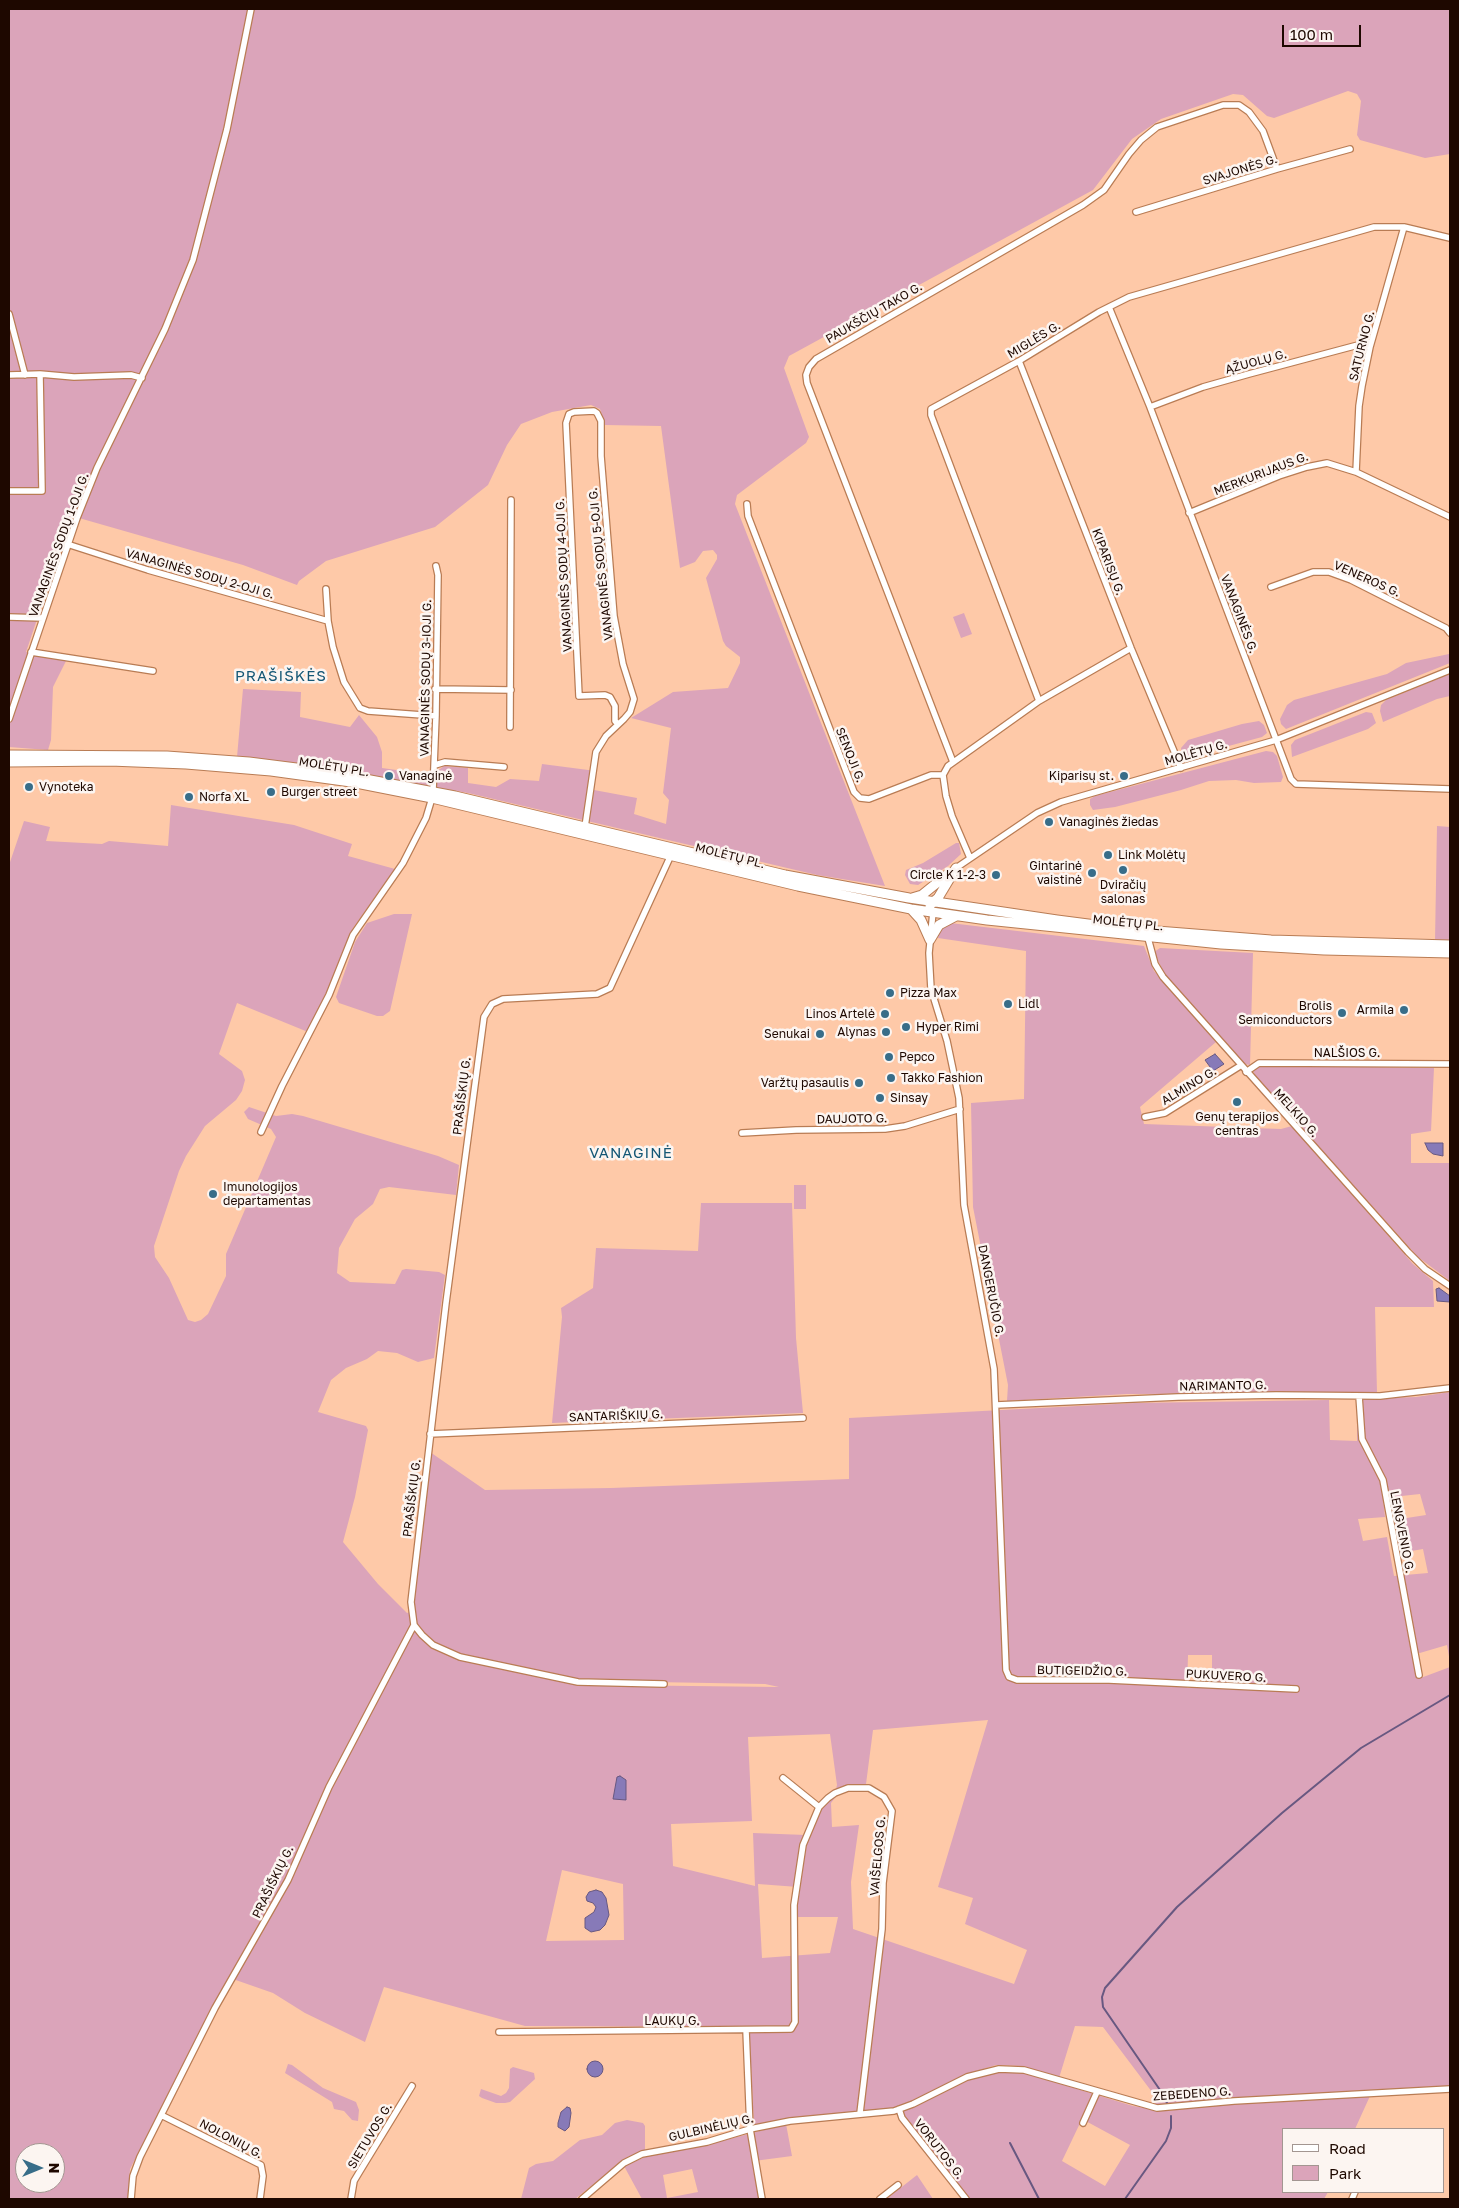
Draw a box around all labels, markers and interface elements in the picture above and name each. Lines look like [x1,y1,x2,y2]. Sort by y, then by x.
scale bar [1284,15,1363,47]
text: 100 m [1290,25,1333,43]
street label: SVAJONĖS G. [1201,152,1279,188]
street label: PAUKŠČIŲ TAKO G. [823,280,925,346]
street label: SATURNO G. [1346,309,1378,383]
street label: MIGLĖS G. [1005,319,1063,361]
street label: ĄŽUOLŲ G. [1224,347,1288,377]
street label: MERKURIJAUS G. [1212,449,1310,499]
street label: VANAGINĖS SODŲ 1-OJI G. [26,471,92,619]
street label: VANAGINĖS SODŲ 5-OJI G. [586,487,616,641]
street label: VANAGINĖS SODŲ 4-OJI G. [553,498,575,652]
street label: KIPARISŲ G. [1089,527,1127,597]
street label: VANAGINĖS SODŲ 2-OJI G. [124,546,276,602]
street label: VENEROS G. [1331,558,1403,600]
street label: VANAGINĖS G. [1217,573,1261,655]
street label: VANAGINĖS SODŲ 3-IOJI G. [417,599,435,757]
district label: PRAŠIŠKĖS [234,667,328,685]
street label: SENOJI G. [832,725,868,785]
street label: MOLĖTŲ G. [1163,737,1229,769]
street label: MOLĖTŲ PL. [298,754,370,780]
place label: Vanaginė [399,769,452,783]
place label: Kiparisų st. [1049,769,1114,783]
marker: Vanaginė [383,770,395,782]
marker: Kiparisų st. [1118,770,1130,782]
place label: Vynoteka [39,780,94,794]
marker: Vynoteka [23,781,35,793]
place label: Burger street [281,785,357,799]
marker: Burger street [265,786,277,798]
place label: Norfa XL [199,790,249,804]
marker: Norfa XL [183,791,195,803]
place label: Vanaginės žiedas [1059,815,1158,829]
marker: Vanaginės žiedas [1043,816,1055,828]
street label: MOLĖTŲ PL. [694,840,766,872]
place label: Link Molėtų [1118,848,1185,862]
marker: Link Molėtų [1102,849,1114,861]
place label: Gintarinė vaistinė [1029,859,1082,887]
marker: Dviračių salonas [1117,864,1129,876]
marker: Gintarinė vaistinė [1086,867,1098,879]
place label: Circle K 1-2-3 [910,868,986,882]
marker: Circle K 1-2-3 [990,869,1002,881]
place label: Dviračių salonas [1100,878,1146,906]
street label: MOLĖTŲ PL. [1092,912,1164,934]
place label: Pizza Max [900,986,957,1000]
marker: Pizza Max [884,987,896,999]
place label: Lidl [1018,997,1039,1011]
marker: Lidl [1002,998,1014,1010]
place label: Brolis Semiconductors [1238,999,1332,1027]
place label: Armila [1357,1003,1394,1017]
marker: Armila [1398,1004,1410,1016]
place label: Linos Artelė [806,1007,875,1021]
marker: Brolis Semiconductors [1336,1007,1348,1019]
marker: Linos Artelė [879,1008,891,1020]
place label: Hyper Rimi [916,1020,979,1034]
marker: Hyper Rimi [900,1021,912,1033]
place label: Alynas [837,1025,876,1039]
marker: Alynas [880,1026,892,1038]
place label: Senukai [764,1027,810,1041]
marker: Senukai [814,1028,826,1040]
street label: NALŠIOS G. [1314,1046,1380,1060]
place label: Pepco [899,1050,935,1064]
marker: Pepco [883,1051,895,1063]
street label: PRAŠIŠKIŲ G. [450,1056,474,1136]
street label: ALMINO G. [1159,1064,1219,1108]
place label: Takko Fashion [901,1071,983,1085]
marker: Takko Fashion [885,1072,897,1084]
place label: Varžtų pasaulis [761,1076,849,1090]
marker: Varžtų pasaulis [853,1077,865,1089]
street label: MELKIO G. [1270,1086,1322,1140]
place label: Sinsay [890,1091,928,1105]
marker: Sinsay [874,1092,886,1104]
marker: Genų terapijos centras [1231,1096,1243,1108]
place label: Genų terapijos centras [1195,1110,1279,1138]
street label: DAUJOTO G. [816,1111,888,1127]
district label: VANAGINĖ [588,1144,674,1162]
place label: Imunologijos departamentas [223,1180,311,1208]
marker: Imunologijos departamentas [207,1188,219,1200]
street label: DANGERUČIO G. [975,1244,1007,1338]
street label: NARIMANTO G. [1179,1378,1267,1394]
street label: SANTARIŠKIŲ G. [569,1407,663,1425]
street label: PRAŠIŠKIŲ G. [400,1458,424,1538]
street label: LENGVENIO G. [1387,1490,1417,1574]
street label: BUTIGEIDŽIO G. [1037,1663,1127,1679]
street label: PUKUVERO G. [1185,1667,1267,1685]
street label: VAIŠELGOS G. [867,1816,889,1896]
street label: PRAŠIŠKIŲ G. [249,1843,297,1921]
street label: LAUKŲ G. [644,2014,700,2028]
street label: ZEBEDENO G. [1152,2084,1232,2104]
street label: SIETUVOS G. [345,2100,395,2172]
street label: GULBINĖLIŲ G. [667,2111,755,2145]
street label: NOLONIŲ G. [197,2116,265,2162]
street label: VORUTOS G. [911,2116,967,2182]
legend [1282,2128,1444,2193]
text: Road [1329,2139,1366,2157]
north arrow [15,2143,65,2193]
text: N [46,2163,63,2173]
text: Park [1329,2164,1361,2182]

